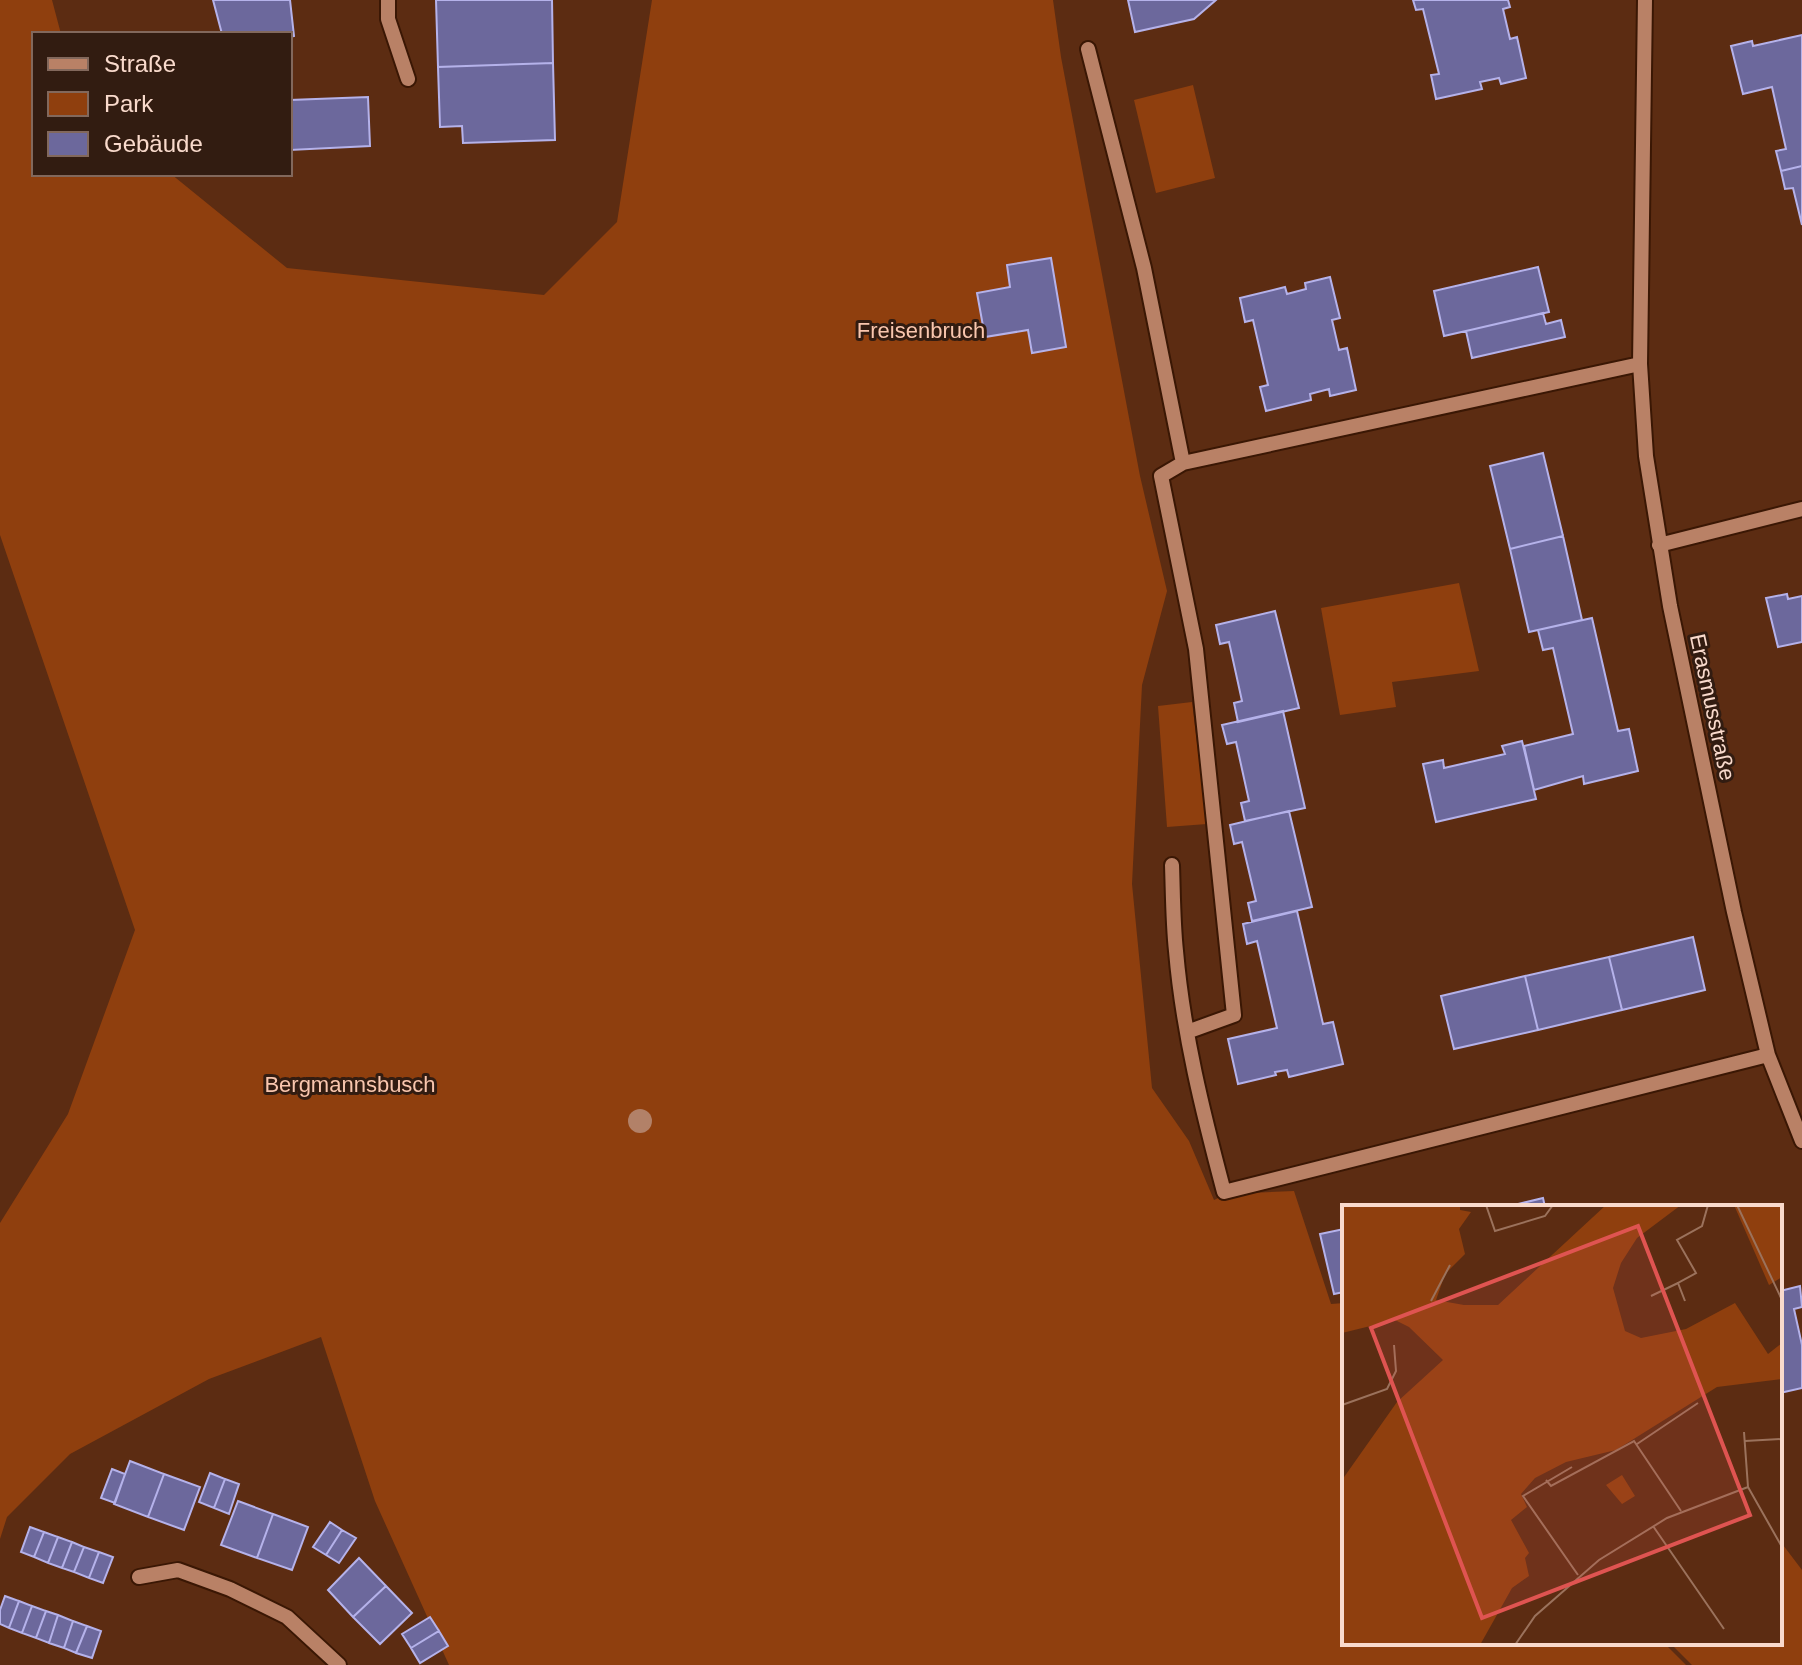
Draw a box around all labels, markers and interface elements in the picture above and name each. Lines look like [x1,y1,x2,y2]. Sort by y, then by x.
legend [32,32,292,176]
text: Straße [104,50,176,77]
text: Park [104,90,154,117]
text: Gebäude [104,130,203,157]
park label: Freisenbruch [857,318,985,343]
street label: Erasmusstraße [1685,632,1740,783]
park label: Bergmannsbusch [264,1072,436,1097]
inset map [1342,1205,1782,1645]

